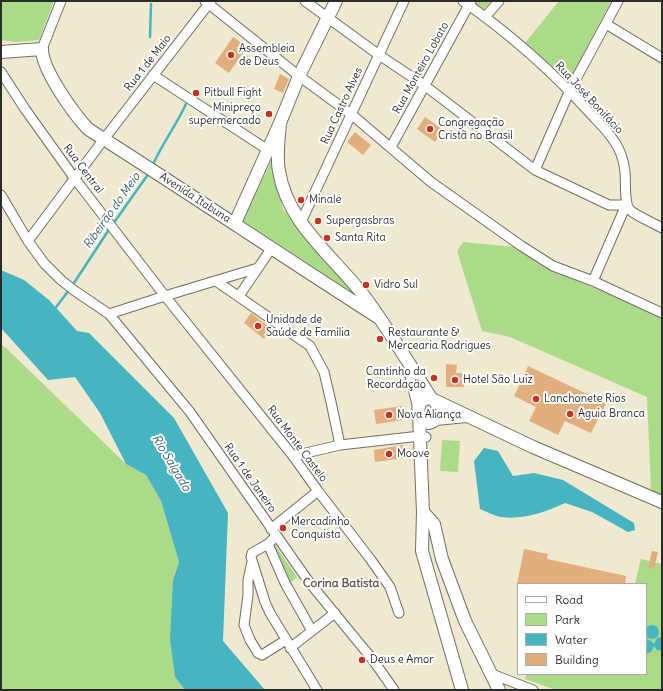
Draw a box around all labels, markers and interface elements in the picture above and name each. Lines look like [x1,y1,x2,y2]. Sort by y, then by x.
street label: Rua Monteiro Lobato [390,20,452,116]
street label: Rua 1 de Maio [122,32,174,94]
place label: Assembleia de Deus [239,42,295,68]
marker: Assembleia de Deus [226,50,236,60]
street label: Rua José Bonifácio [552,59,626,137]
street label: Rua Castro Alves [318,65,366,147]
place label: Pitbull Fight [204,86,262,100]
marker: Pitbull Fight [191,88,201,98]
place label: Minipreço supermercado [189,101,261,127]
marker: Minipreço supermercado [264,109,274,119]
place label: Congregação Cristã no Brasil [438,116,513,142]
marker: Congregação Cristã no Brasil [425,124,435,134]
street label: Rua Central [60,142,106,196]
water label: Ribeirão do Meio [80,170,144,252]
street label: Avenida Itabuna [157,170,233,226]
place label: Minale [309,193,341,207]
marker: Minale [296,195,306,205]
place label: Supergasbras [326,214,394,228]
marker: Supergasbras [313,216,323,226]
place label: Santa Rita [335,231,386,245]
marker: Santa Rita [322,233,332,243]
place label: Vidro Sul [374,278,418,292]
marker: Vidro Sul [361,280,371,290]
place label: Unidade de Saúde de Família [266,313,350,339]
marker: Unidade de Saúde de Família [253,321,263,331]
place label: Restaurante & Mercearia Rodrigues [388,326,491,352]
marker: Restaurante & Mercearia Rodrigues [375,334,385,344]
place label: Cantinho da Recordação [366,365,426,391]
marker: Cantinho da Recordação [429,373,439,383]
place label: Hotel São Luiz [463,373,533,387]
marker: Hotel São Luiz [450,375,460,385]
place label: Lanchonete Rios [544,392,626,406]
marker: Lanchonete Rios [531,394,541,404]
street label: Rua Monte Castelo [264,403,330,485]
place label: Aguia Branca [578,407,645,421]
place label: Nova Aliança [397,408,461,422]
marker: Aguia Branca [565,409,575,419]
marker: Nova Aliança [384,410,394,420]
water label: Rio Salgado [148,432,194,494]
street label: Rua 1 de Janeiro [221,441,279,515]
place label: Moove [397,447,429,461]
marker: Moove [384,449,394,459]
place label: Mercadinho Conquista [291,515,350,541]
marker: Mercadinho Conquista [278,523,288,533]
district label: Corina Batista [303,577,379,591]
legend [517,583,647,675]
text: Road [555,592,583,607]
text: Park [555,612,580,627]
text: Water [555,632,588,647]
text: Building [555,652,599,667]
place label: Deus e Amor [370,653,434,667]
marker: Deus e Amor [357,655,367,665]

